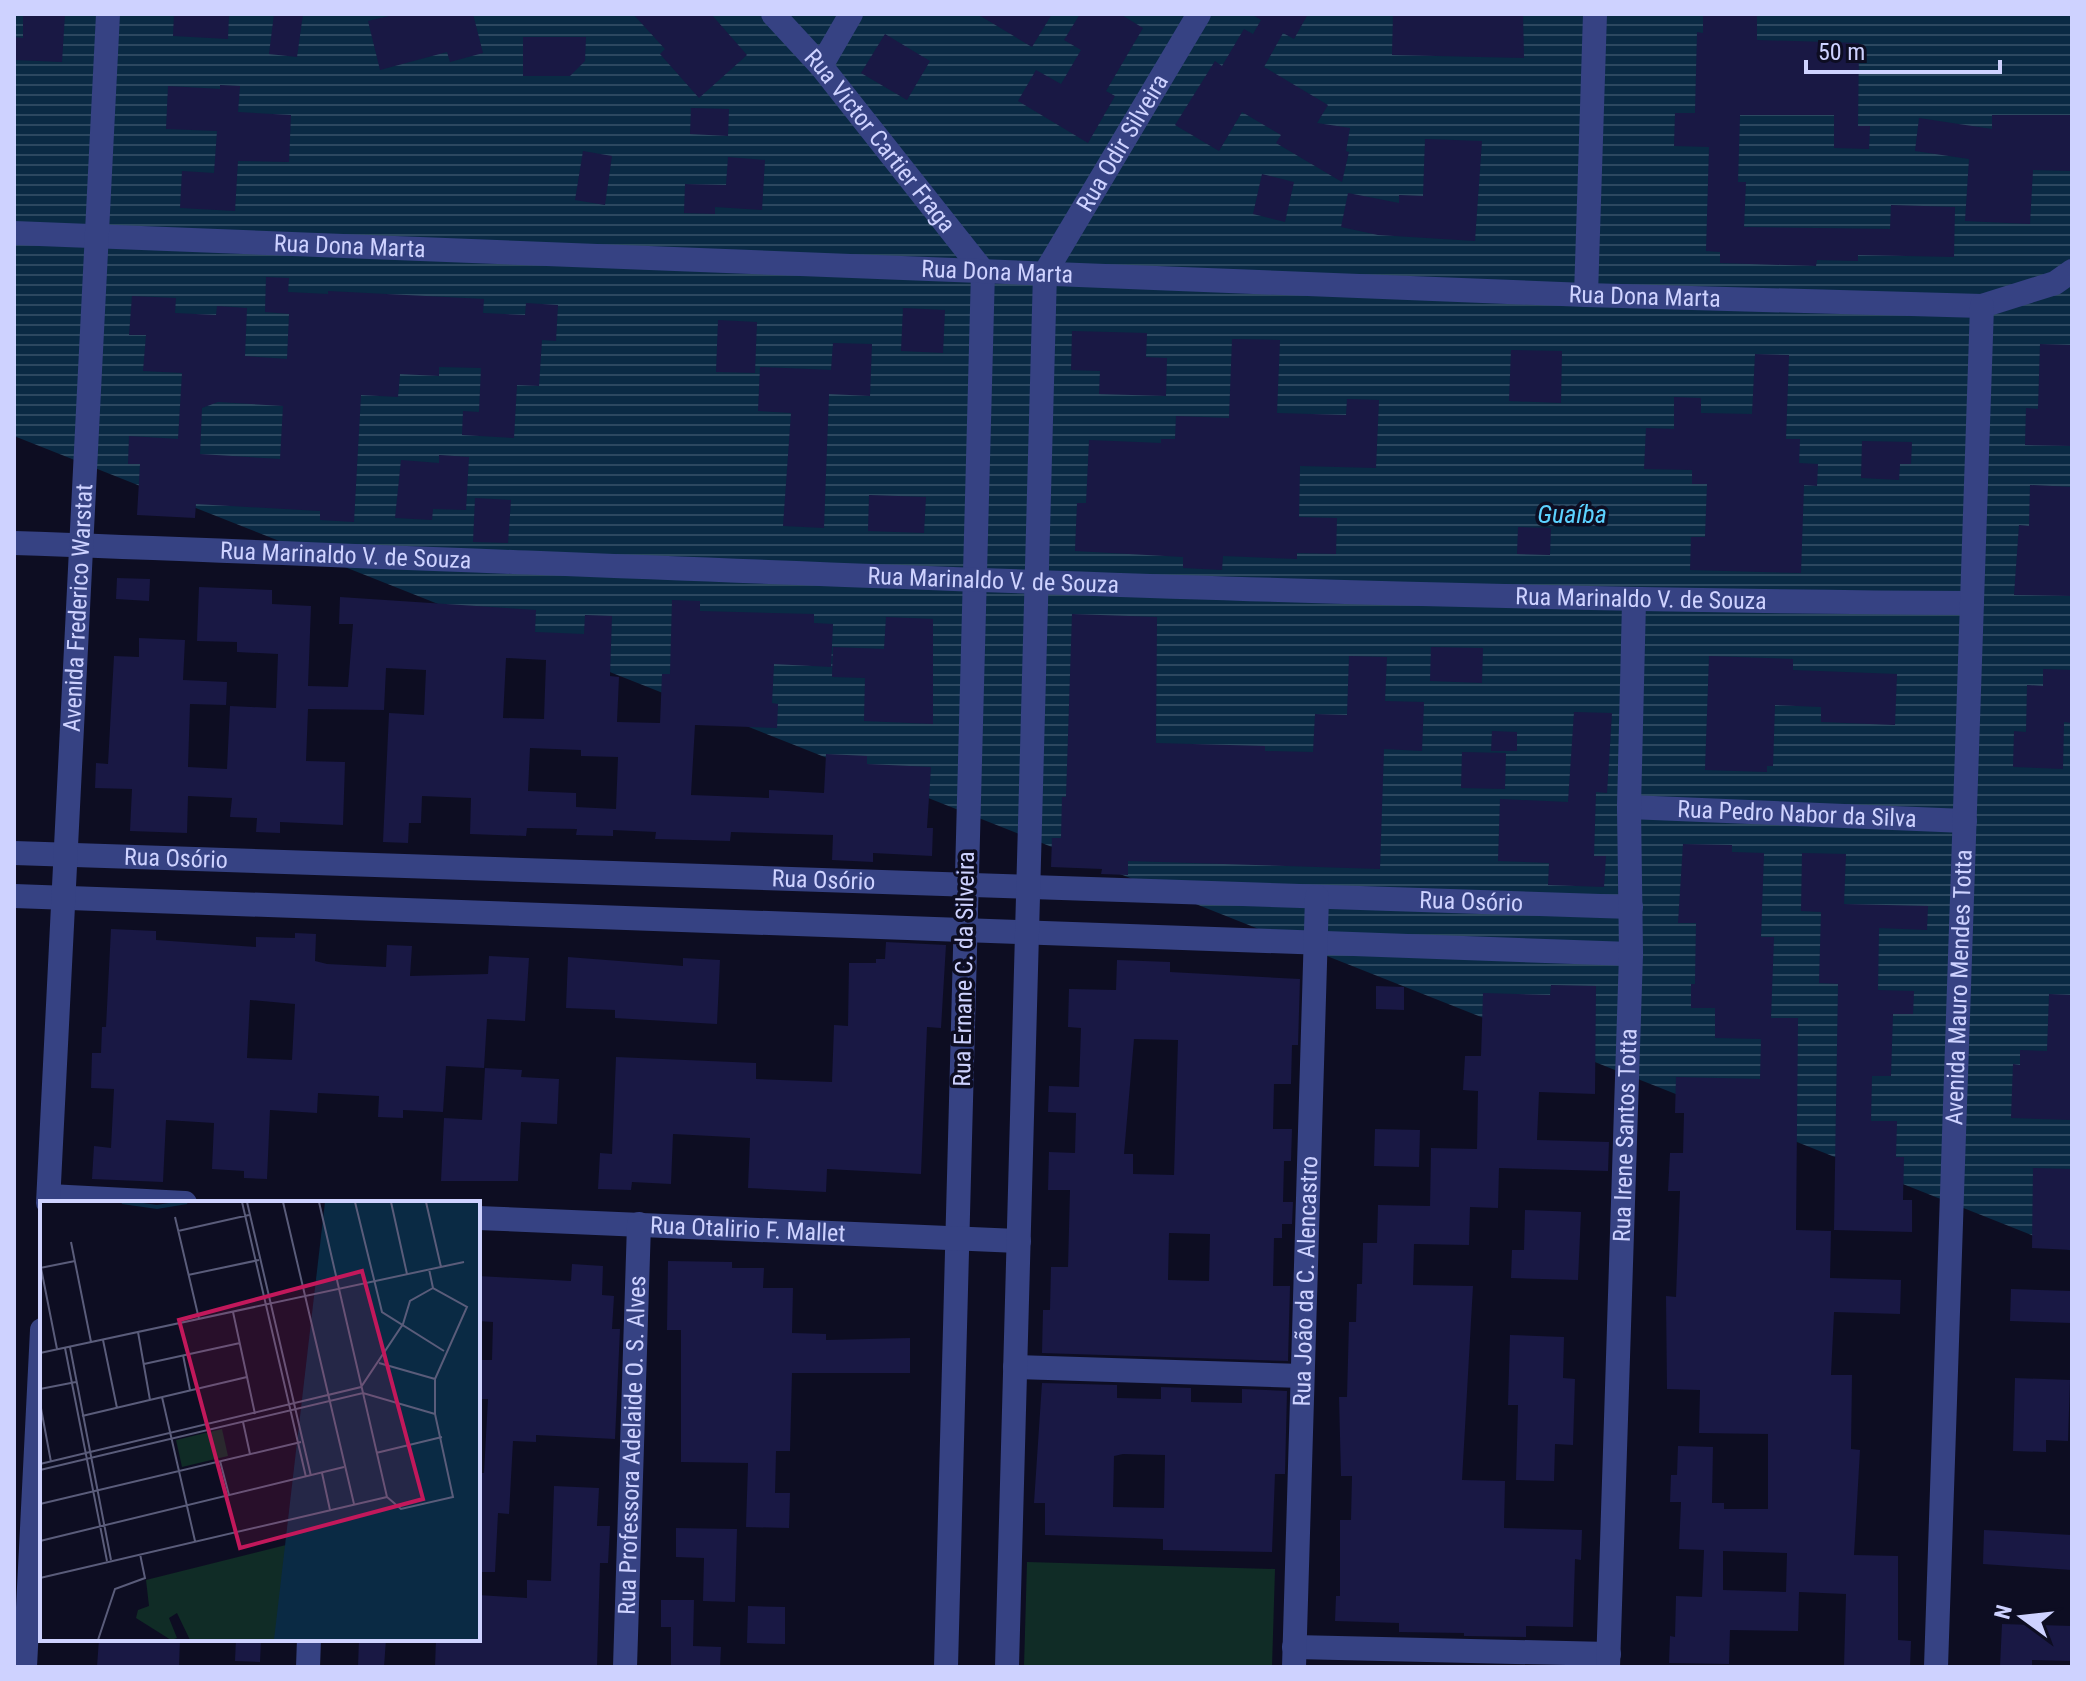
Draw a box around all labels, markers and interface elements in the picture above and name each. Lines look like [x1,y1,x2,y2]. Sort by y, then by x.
scale bar [1806,24,2000,74]
text: 50 m [1818,38,1865,66]
street label: Rua Victor Cartier Fraga [799,44,961,238]
street label: Rua Odir Silveira [1071,69,1174,216]
street label: Rua Dona Marta [273,229,426,263]
street label: Rua Dona Marta [921,255,1074,289]
street label: Rua Dona Marta [1568,280,1721,313]
street label: Avenida Frederico Warstat [58,483,98,732]
water label: Guaíba [1537,499,1607,529]
street label: Rua Marinaldo V. de Souza [220,537,472,574]
street label: Rua Marinaldo V. de Souza [867,562,1119,599]
street label: Rua Marinaldo V. de Souza [1515,582,1767,615]
street label: Rua Pedro Nabor da Silva [1677,795,1917,833]
street label: Rua Osório [124,843,228,874]
street label: Avenida Mauro Mendes Totta [1940,849,1978,1126]
street label: Rua Ernane C. da Silveira [948,851,980,1087]
street label: Rua Osório [771,864,876,896]
street label: Rua Osório [1419,886,1523,917]
street label: Rua Irene Santos Totta [1608,1028,1643,1243]
street label: Rua João da C. Alencastro [1288,1156,1323,1407]
inset map [40,1201,480,1641]
street label: Rua Otalirio F. Mallet [649,1211,846,1248]
street label: Rua Professora Adelaide O. S. Alves [613,1275,651,1615]
north arrow [1982,1577,2062,1657]
text: N [1989,1602,2017,1622]

